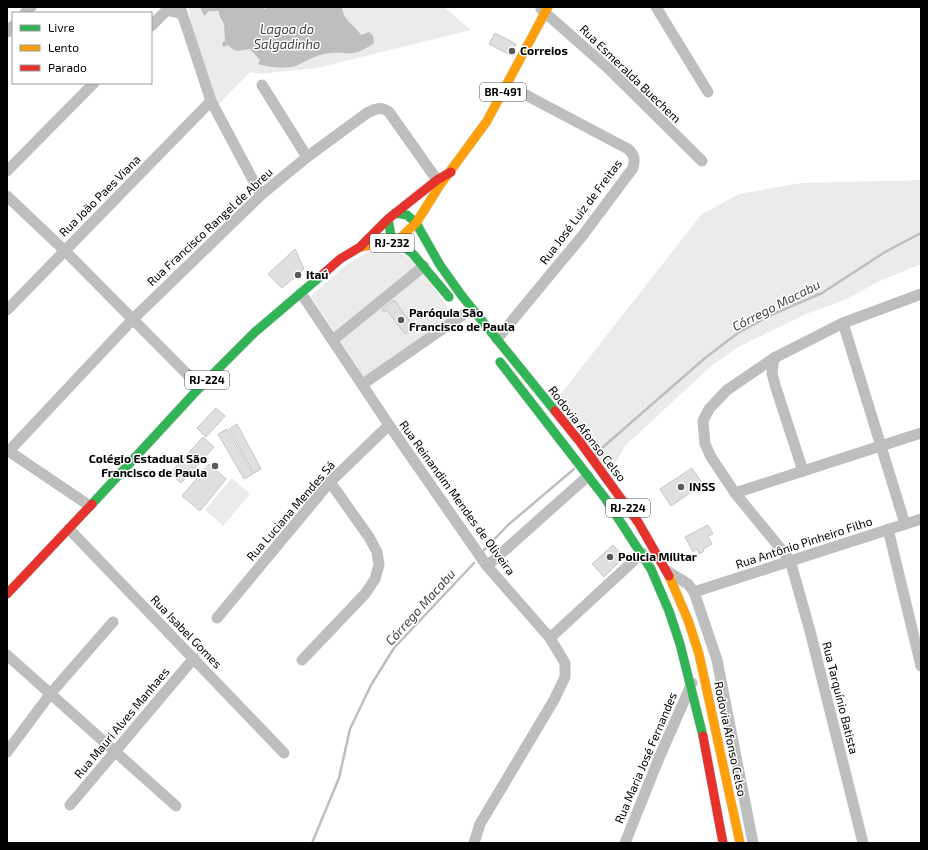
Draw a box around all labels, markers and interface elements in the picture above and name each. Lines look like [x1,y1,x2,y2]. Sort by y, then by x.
legend [12,12,152,84]
text: Livre [48,20,75,34]
water label: Lagoa do Salgadinho [254,21,320,52]
street label: Rua Esmeralda Buechem [577,21,684,125]
text: Lento [48,40,79,54]
place label: Correios [520,43,568,57]
marker: Correios [507,46,517,56]
text: Parado [48,60,87,74]
road number: BR-491 [480,83,526,101]
street label: Rua João Paes Viana [56,152,143,239]
street label: Rua José Luiz de Freitas [536,156,624,267]
street label: Rua Francisco Rangel de Abreu [144,164,275,288]
road number: RJ-232 [370,234,414,252]
place label: Itaú [306,267,328,281]
marker: Itaú [293,270,303,280]
water label: Córrego Macabu [729,276,823,334]
place label: Paróquia São Francisco de Paula [409,305,515,333]
marker: Paróquia São Francisco de Paula [396,315,406,325]
road number: RJ-224 [185,371,229,389]
street label: Rodovia Afonso Celso [546,383,629,484]
street label: Rua Reinandim Mendes de Oliveira [397,417,519,577]
place label: Colégio Estadual São Francisco de Paula [89,451,207,479]
street label: Rua Luciana Mendes Sá [243,458,337,563]
marker: Colégio Estadual São Francisco de Paula [210,461,220,471]
place label: INSS [689,479,715,493]
marker: INSS [676,482,686,492]
road number: RJ-224 [606,499,650,517]
street label: Rua Antônio Pinheiro Filho [734,513,874,571]
place label: Policia Militar [618,549,697,563]
marker: Policia Militar [605,552,615,562]
water label: Córrego Macabu [382,566,458,648]
street label: Rua Isabel Gomes [148,592,225,671]
street label: Rua Tarquínio Batista [820,640,862,755]
street label: Rua Mauri Alves Manhaes [71,664,172,781]
street label: Rodovia Afonso Celso [712,680,750,798]
street label: Rua Maria José Fernandes [611,690,679,825]

